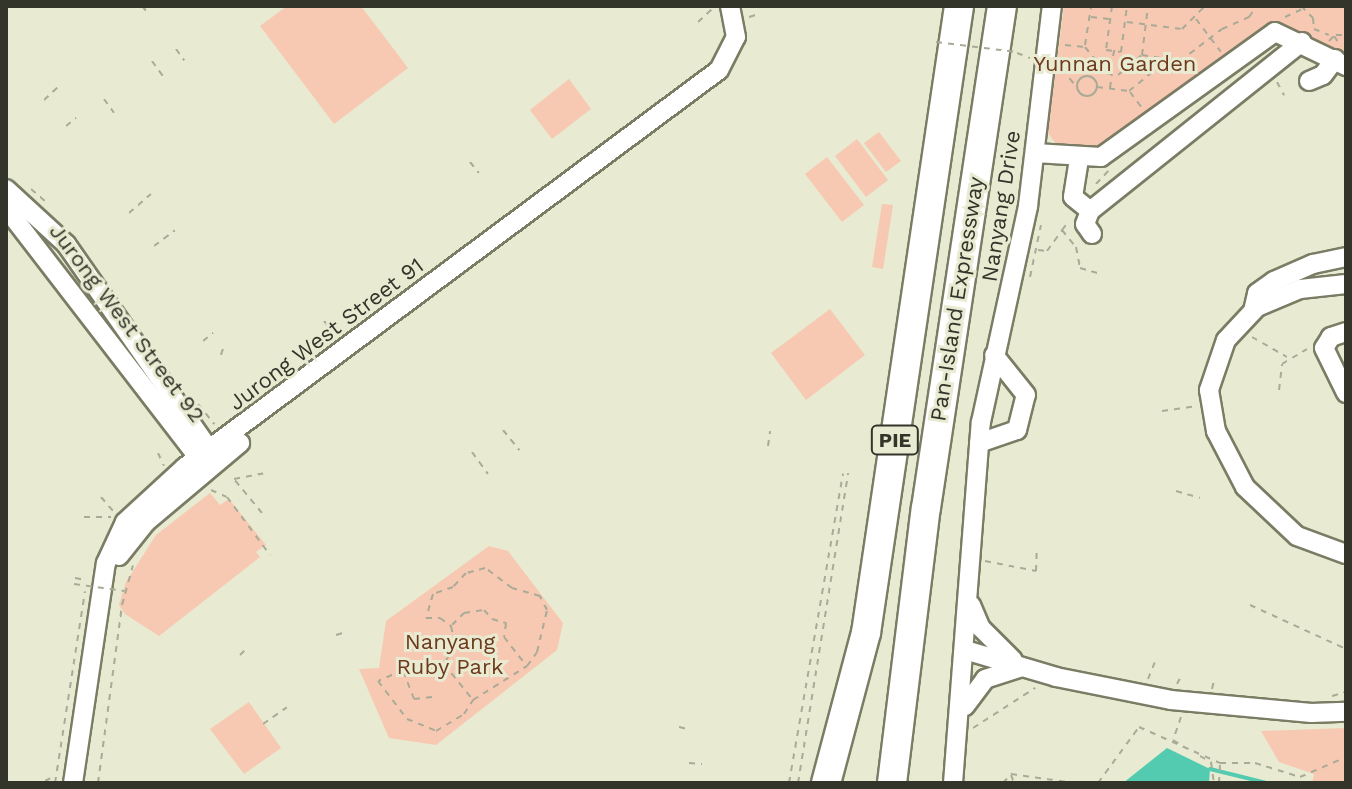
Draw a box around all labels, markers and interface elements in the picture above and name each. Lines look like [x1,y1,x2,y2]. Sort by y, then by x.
park label: Yunnan Garden [1034,51,1196,77]
street label: Nanyang Drive [976,128,1026,284]
street label: Pan-Island Expressway [925,175,989,423]
street label: Jurong West Street 92 [44,218,210,428]
street label: Jurong West Street 91 [223,252,429,416]
road number: PIE [869,424,921,456]
park label: Nanyang Ruby Park [396,628,504,680]

